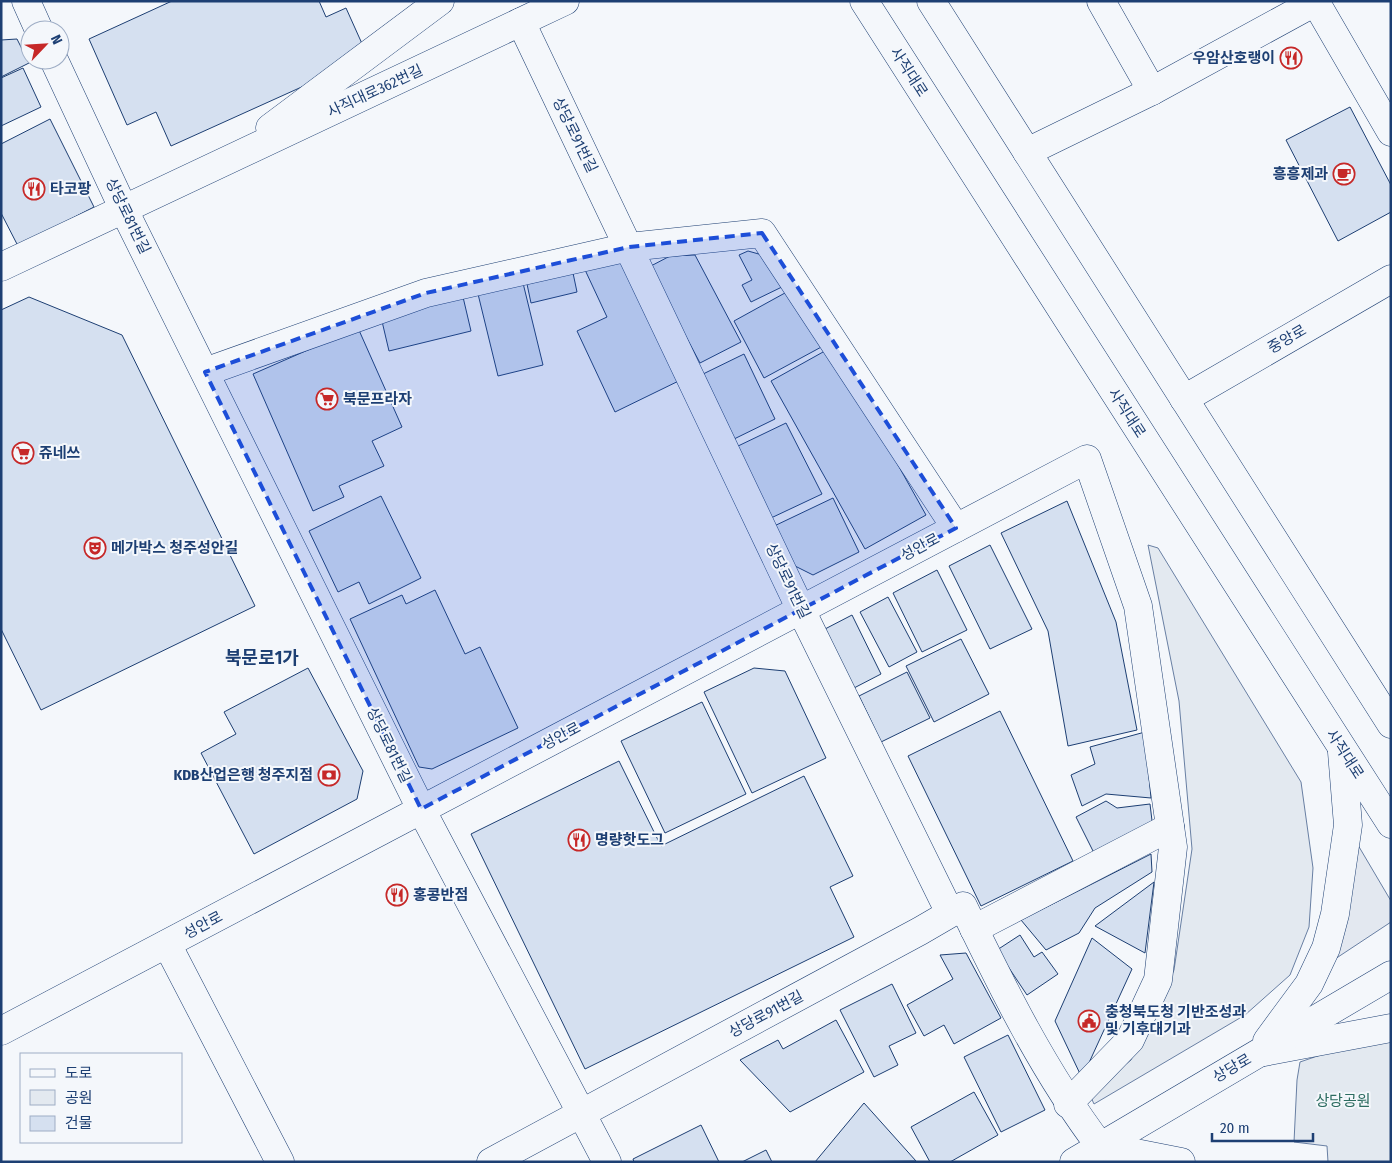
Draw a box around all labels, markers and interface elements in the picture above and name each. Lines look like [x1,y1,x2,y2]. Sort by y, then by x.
north arrow [20,20,70,70]
text: N [47,32,66,47]
street label: 사직대로 [886,44,932,100]
restaurant icon: 우암산호랭이 [1279,46,1303,70]
place label: 우암산호랭이 [1192,49,1275,67]
street label: 사직대로362번길 [324,61,426,121]
street label: 상당로91번길 [549,94,601,176]
cafe icon: 흥흥제과 [1332,162,1356,186]
place label: 흥흥제과 [1273,165,1328,183]
street label: 상당로81번길 [102,175,154,257]
restaurant icon: 타코팡 [22,177,46,201]
place label: 타코팡 [50,180,92,198]
street label: 중앙로 [1265,321,1309,357]
street label: 사직대로 [1104,385,1150,441]
supermarket icon: 북문프라자 [315,387,339,411]
place label: 북문프라자 [343,390,412,408]
supermarket icon: 쥬네쓰 [11,441,35,465]
place label: 쥬네쓰 [39,444,81,462]
street label: 성안로 [897,529,943,565]
theatre icon: 메가박스 청주성안길 [83,536,107,560]
place label: 메가박스 청주성안길 [111,539,238,557]
street label: 상당로91번길 [762,540,814,622]
district label: 북문로1가 [225,647,299,669]
street label: 상당로81번길 [363,704,415,786]
street label: 성안로 [538,718,584,754]
street label: 사직대로 [1322,726,1368,782]
bank icon: KDB산업은행 청주지점 [317,763,341,787]
place label: KDB산업은행 청주지점 [173,766,313,784]
restaurant icon: 명량핫도그 [567,828,591,852]
place label: 명량핫도그 [595,831,664,849]
restaurant icon: 홍콩반점 [385,883,409,907]
place label: 홍콩반점 [413,886,468,904]
street label: 성안로 [180,907,226,943]
street label: 상당로91번길 [726,987,806,1041]
place label: 충청북도청 기반조성과 및 기후대기과 [1105,1003,1246,1038]
public building icon: 충청북도청 기반조성과 및 기후대기과 [1077,1009,1101,1033]
street label: 상당로 [1210,1050,1254,1086]
legend [20,1053,182,1143]
text: 도로 [65,1064,93,1082]
text: 공원 [65,1089,93,1107]
park label: 상당공원 [1315,1092,1371,1110]
scale bar [1212,1110,1313,1142]
text: 건물 [65,1114,93,1132]
text: 20 m [1220,1119,1250,1137]

